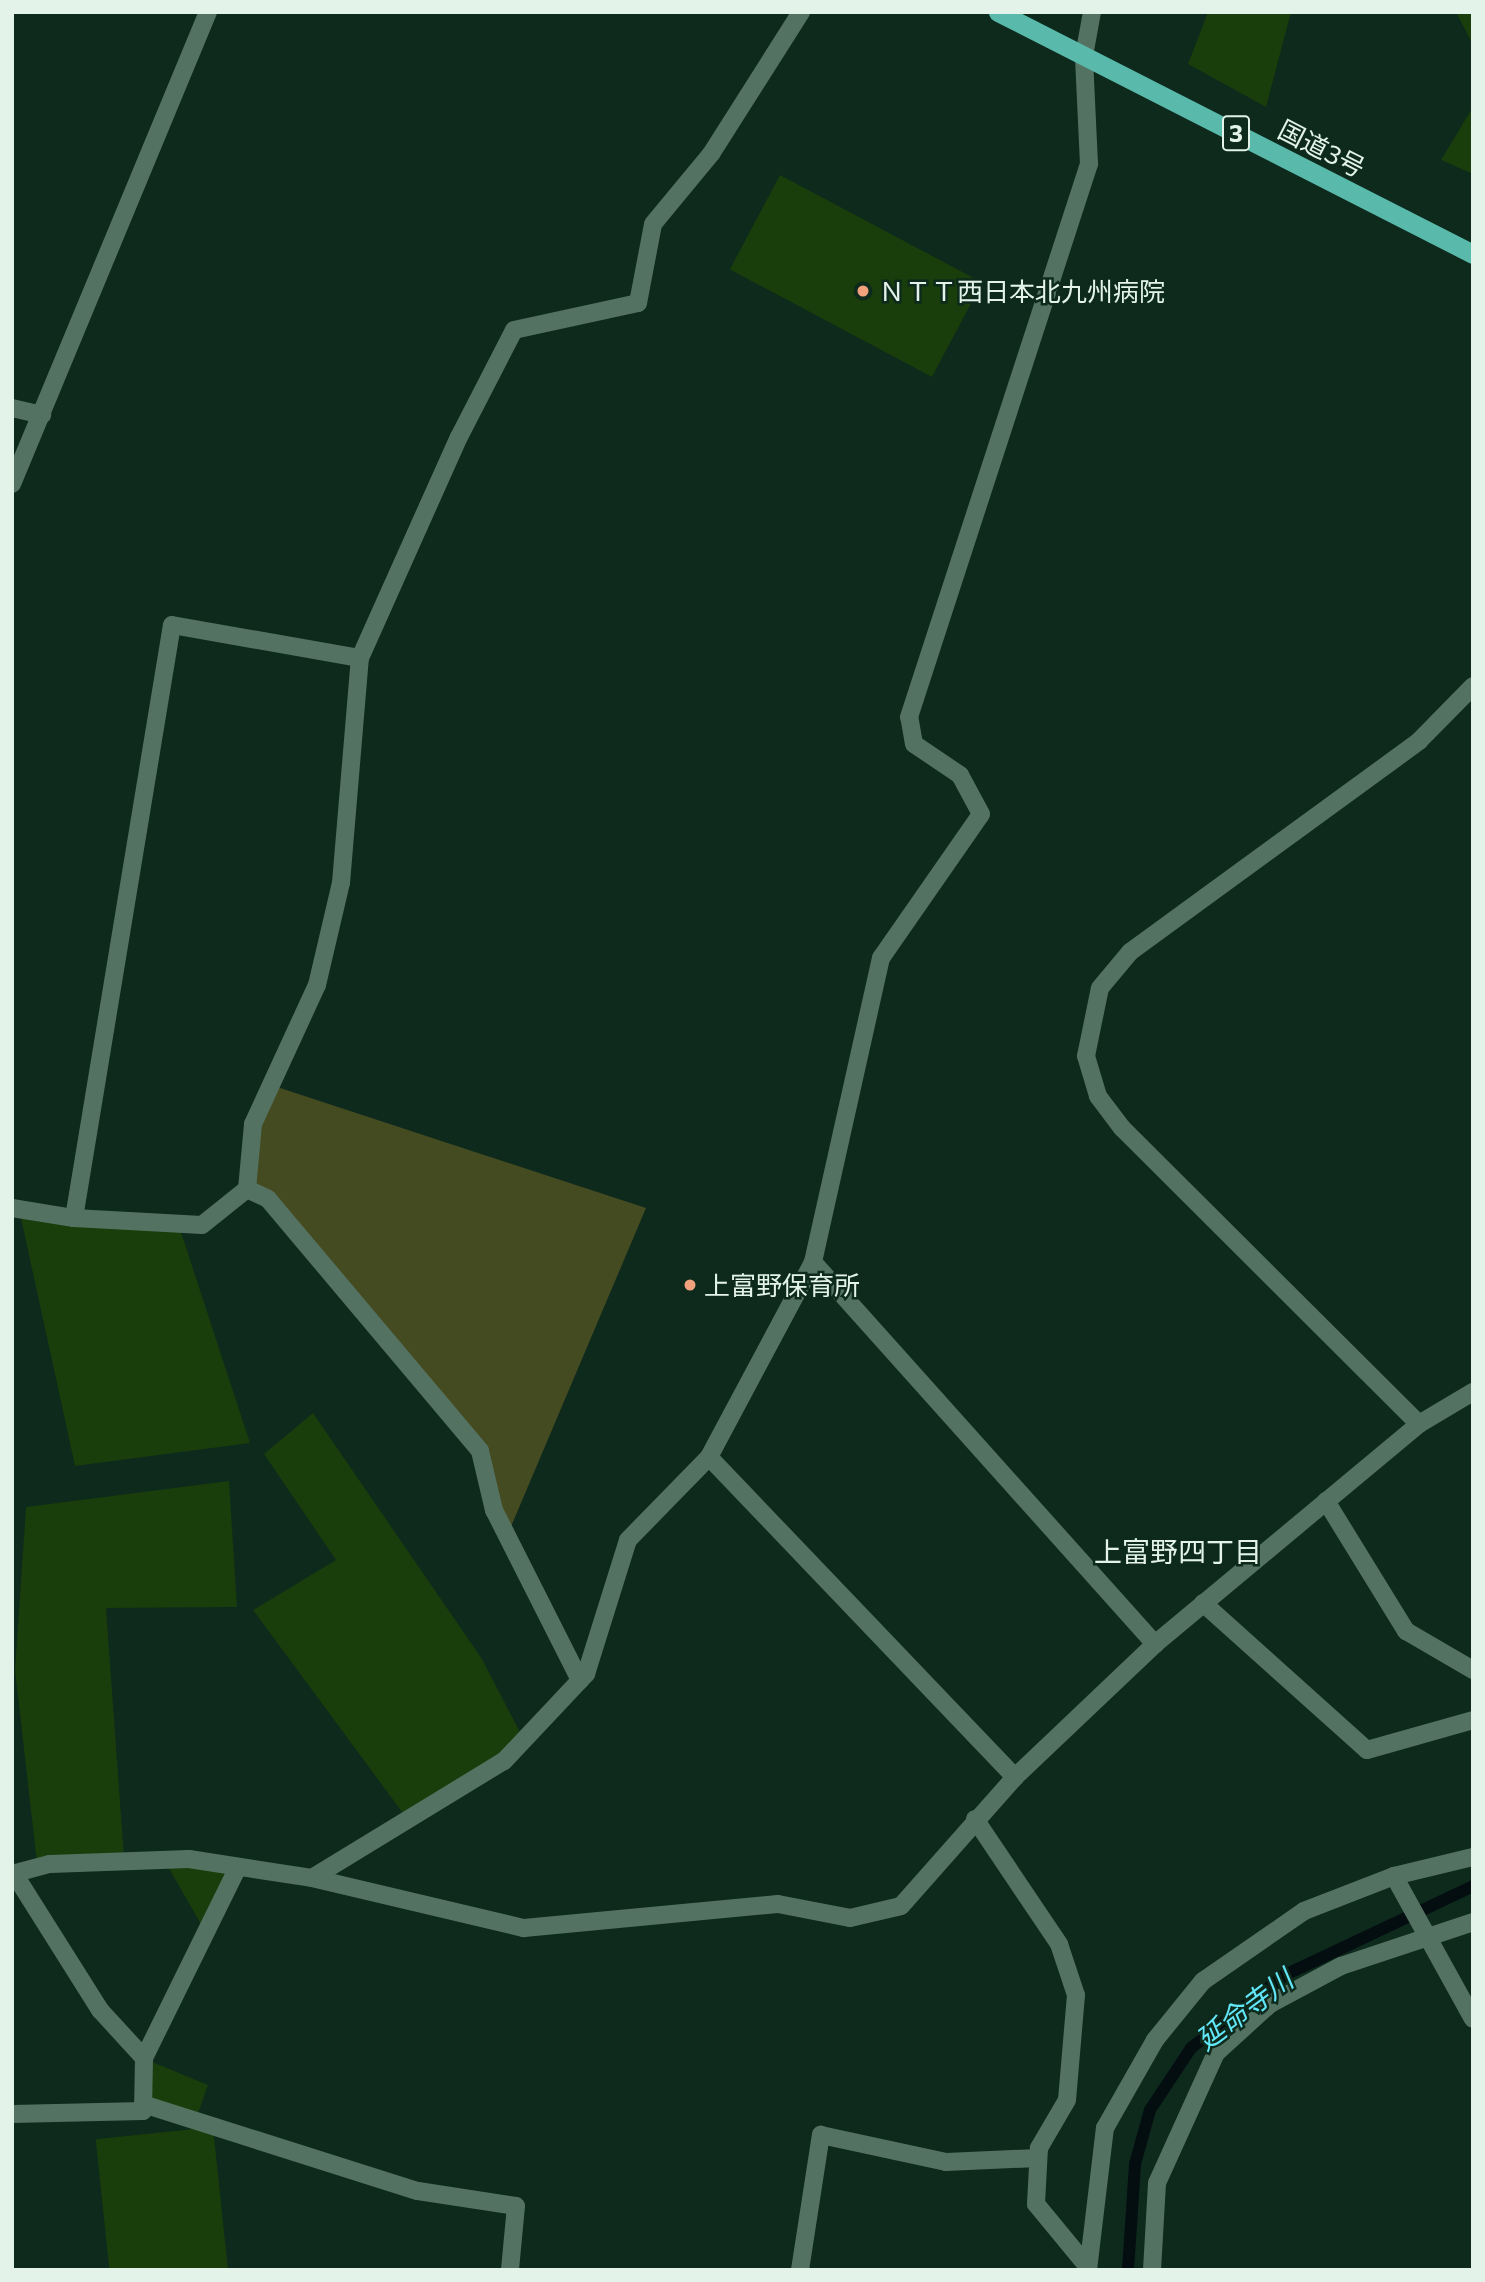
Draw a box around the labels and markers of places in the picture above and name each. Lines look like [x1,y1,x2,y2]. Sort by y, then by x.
place label: ＮＴＴ西日本北九州病院 [879,275,1165,307]
marker: ＮＴＴ西日本北九州病院 [853,281,873,301]
place label: 上富野保育所 [704,1269,860,1301]
marker: 上富野保育所 [682,1277,698,1293]

